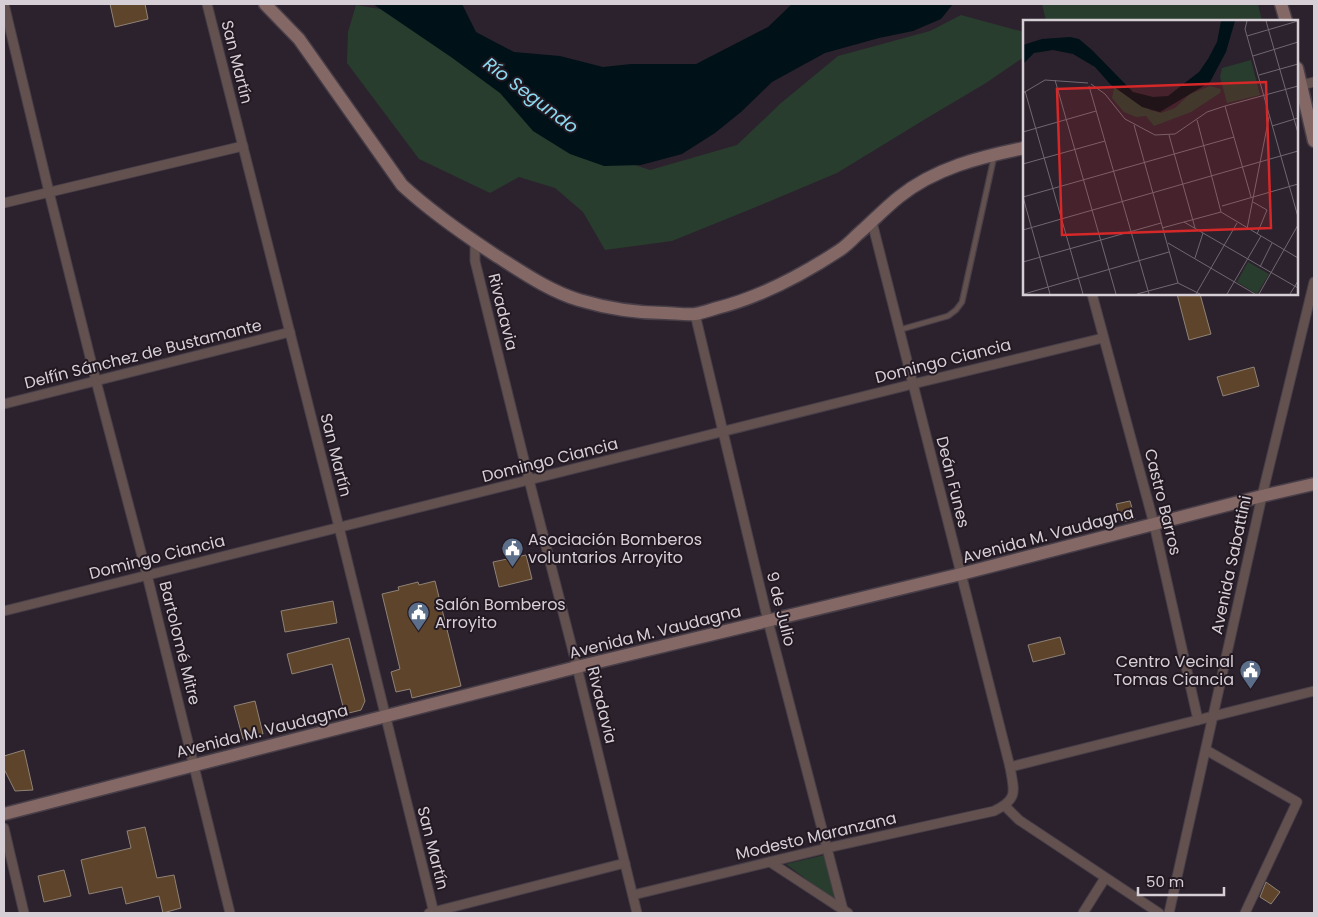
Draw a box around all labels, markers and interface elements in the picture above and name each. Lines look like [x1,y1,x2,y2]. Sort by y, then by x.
street label: San Martín [216,18,258,106]
inset map [1023,20,1298,295]
water label: Río Segundo [478,51,584,139]
street label: Rivadavia [482,271,524,353]
street label: Delfín Sánchez de Bustamante [22,313,264,395]
street label: Domingo Ciancia [873,333,1013,389]
street label: San Martín [315,411,357,499]
street label: Domingo Ciancia [480,432,620,488]
street label: Deán Funes [931,434,975,530]
street label: Castro Barros [1139,446,1187,558]
street label: Avenida Sabattini [1205,493,1257,637]
street label: Avenida M. Vaudagna [960,501,1136,569]
place label: Asociación Bomberos voluntarios Arroyito [528,528,702,569]
street label: Domingo Ciancia [87,529,227,585]
public building icon: Asociación Bomberos voluntarios Arroyito [500,536,524,567]
street label: 9 de Julio [761,569,801,649]
street label: Bartolomé Mitre [153,579,207,707]
place label: Salón Bomberos Arroyito [435,593,566,634]
street label: Avenida M. Vaudagna [567,599,743,665]
public building icon: Salón Bomberos Arroyito [407,601,431,632]
place label: Centro Vecinal Tomas Ciancia [1113,650,1234,691]
public building icon: Centro Vecinal Tomas Ciancia [1238,658,1262,689]
street label: Rivadavia [581,664,623,746]
street label: Avenida M. Vaudagna [174,698,350,764]
street label: San Martín [412,804,454,892]
street label: Modesto Maranzana [733,806,899,866]
scale bar [1138,864,1224,896]
text: 50 m [1146,871,1184,892]

